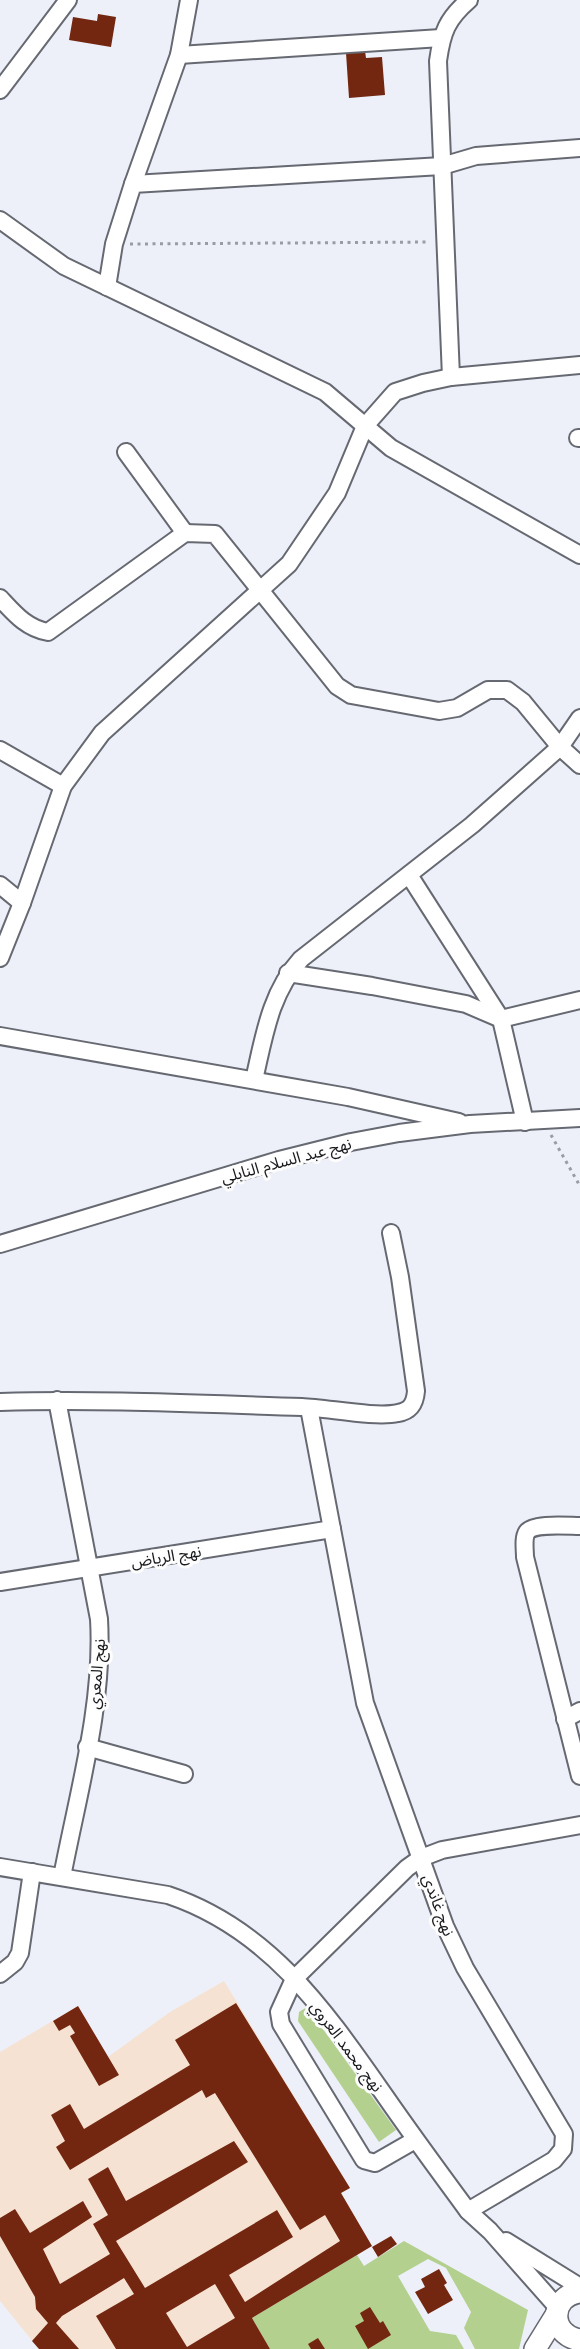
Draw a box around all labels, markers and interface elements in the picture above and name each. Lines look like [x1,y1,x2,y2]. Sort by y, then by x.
street label: نهج عبد السلام النابلي [218,1132,354,1190]
street label: نهج الرياض [129,1540,203,1574]
street label: نهج المعري [82,1638,112,1710]
street label: نهج غاندي [416,1871,460,1940]
street label: نهج محمد العروي [304,1996,389,2097]

